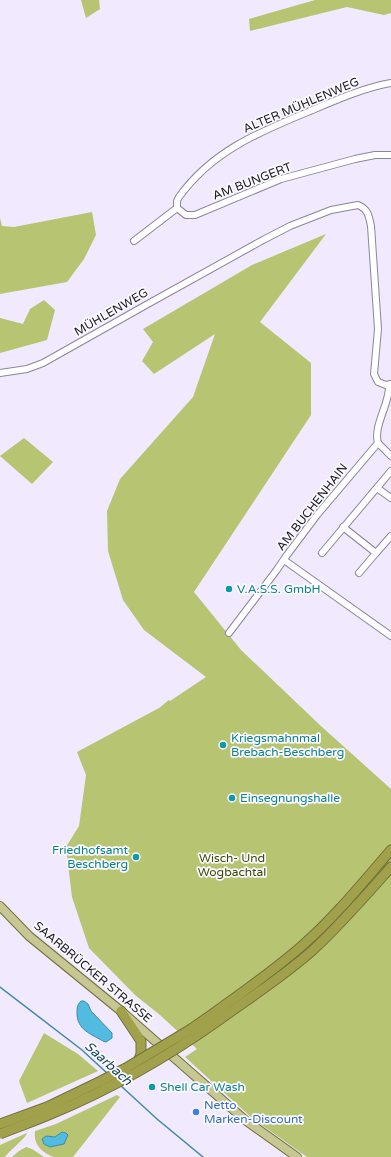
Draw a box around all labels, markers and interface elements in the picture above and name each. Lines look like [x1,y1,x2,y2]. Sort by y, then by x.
street label: ALTER MÜHLENWEG [241,74,361,136]
street label: AM BUNGERT [211,159,294,202]
street label: MÜHLENWEG [72,285,150,339]
street label: AM BUCHENHAIN [274,461,350,553]
place label: V.A.S.S. GmbH [237,582,320,596]
marker: V.A.S.S. GmbH [224,584,234,594]
place label: Kriegsmahnmal Brebach-Beschberg [231,731,344,759]
marker: Kriegsmahnmal Brebach-Beschberg [218,740,228,750]
place label: Einsegnungshalle [240,791,340,805]
marker: Einsegnungshalle [227,793,237,803]
place label: Friedhofsamt Beschberg [52,843,128,871]
park label: Wisch- Und Wogbachtal [198,851,266,879]
marker: Friedhofsamt Beschberg [131,852,141,862]
street label: SAARBRÜCKER STRASSE [31,919,155,1026]
water label: Saarbach [81,1038,136,1090]
place label: Shell Car Wash [160,1080,245,1094]
marker: Shell Car Wash [147,1082,157,1092]
place label: Netto Marken-Discount [204,1098,303,1126]
marker: Netto Marken-Discount [191,1107,201,1117]

